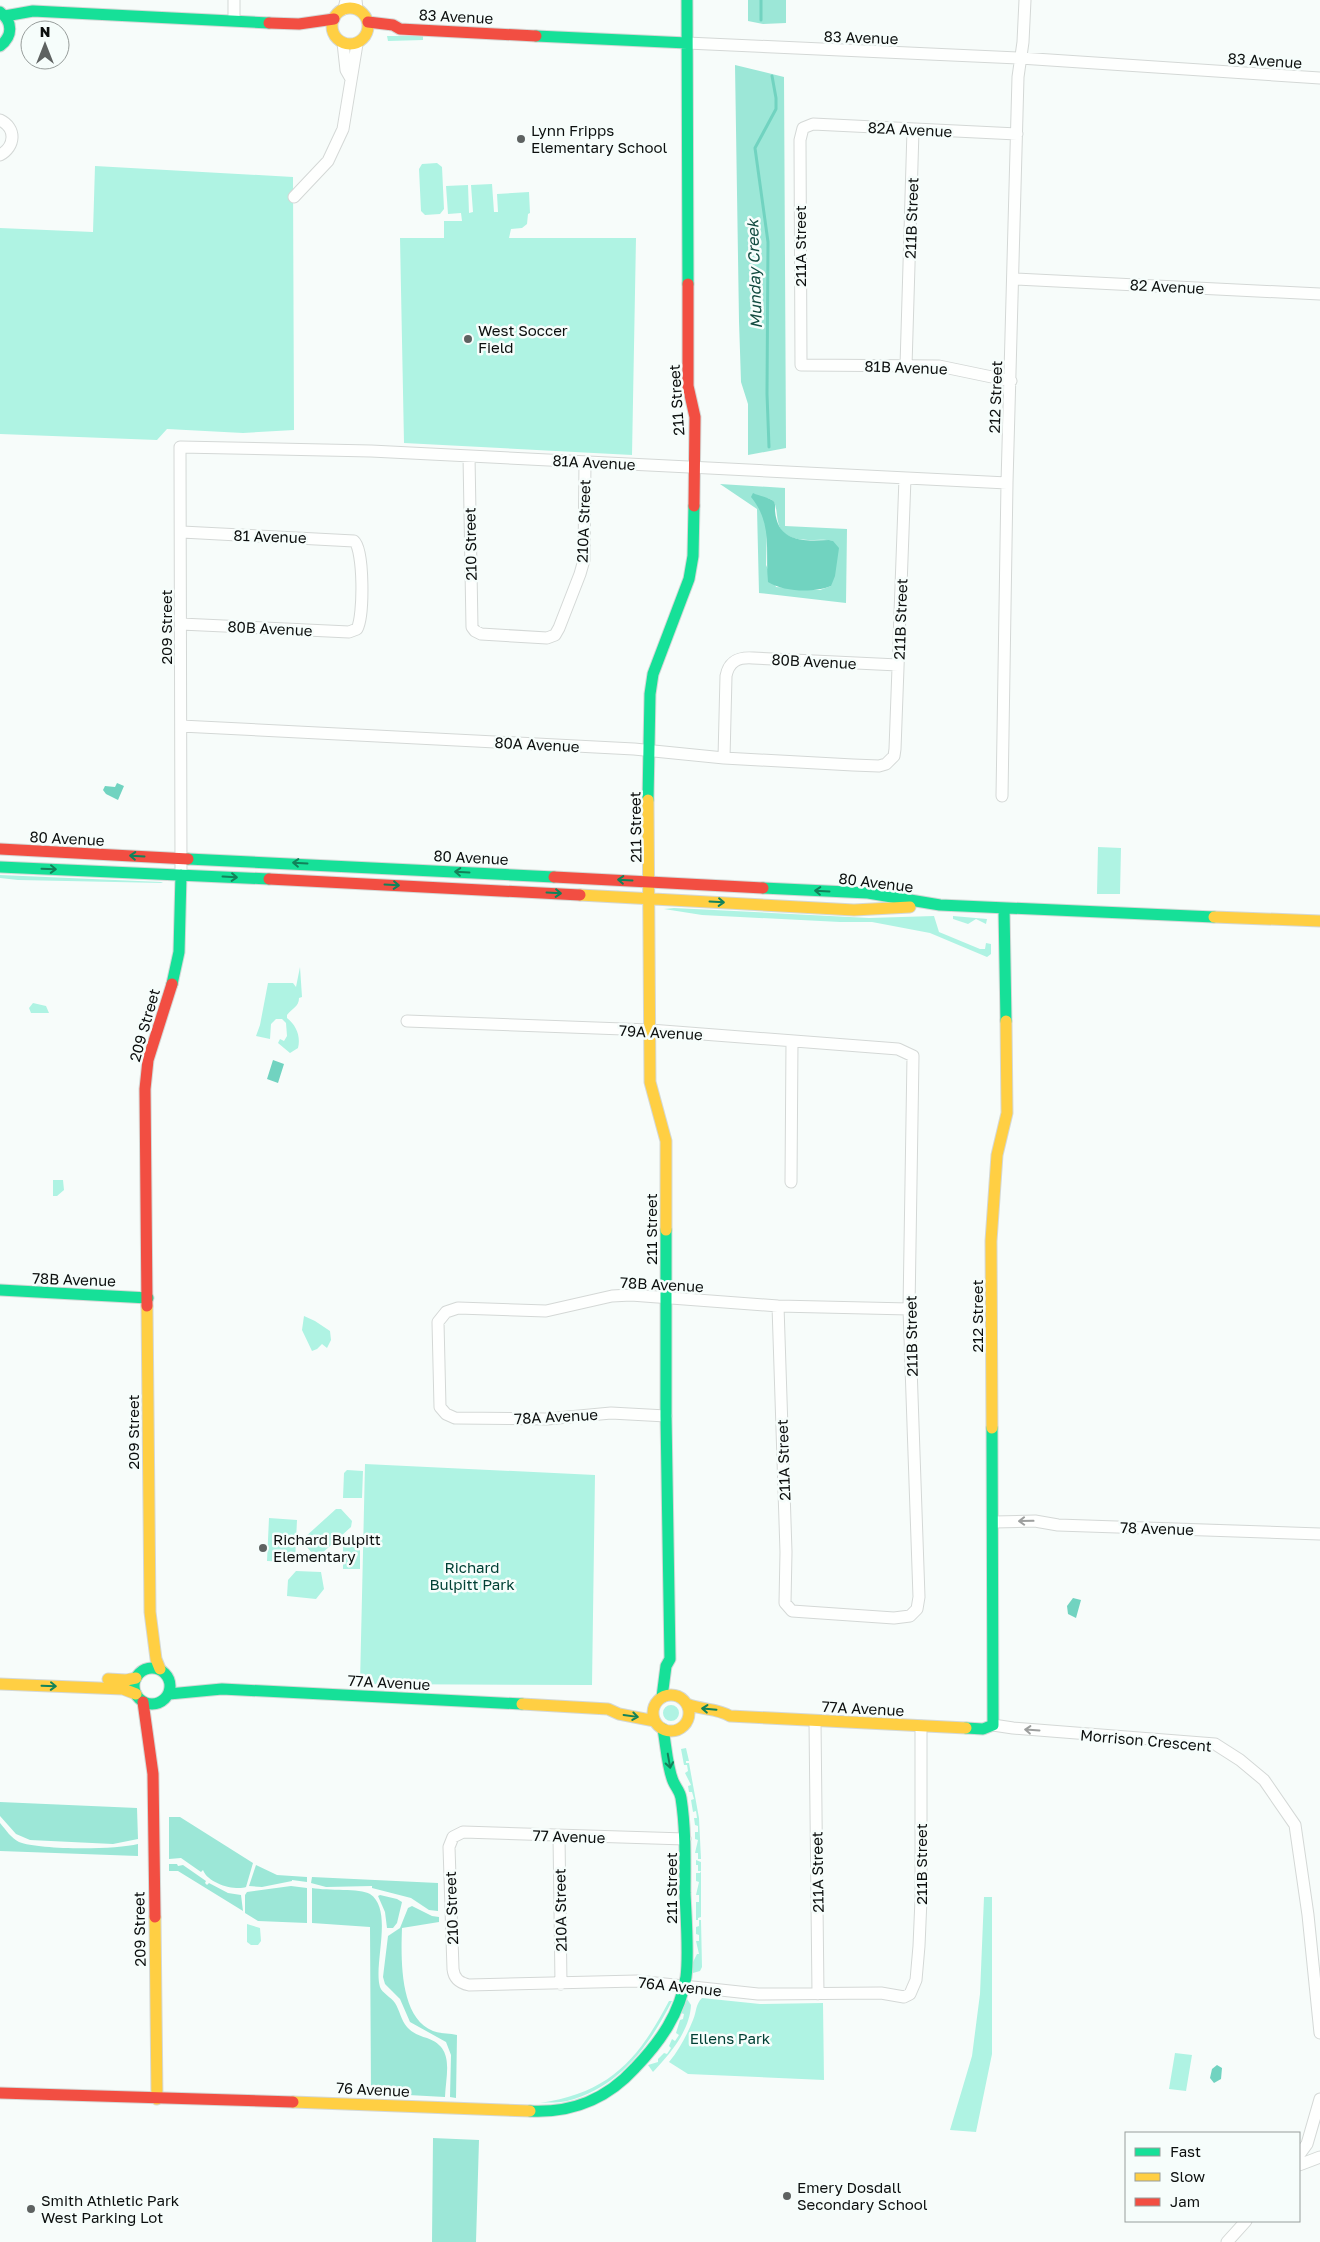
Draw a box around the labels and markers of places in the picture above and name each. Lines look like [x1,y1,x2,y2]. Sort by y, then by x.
place label: Lynn Fripps Elementary School [531,121,667,156]
marker: Lynn Fripps Elementary School [515,133,527,145]
place label: West Soccer Field [478,321,568,356]
marker: West Soccer Field [462,333,474,345]
place label: Richard Bulpitt Elementary [273,1530,381,1565]
marker: Richard Bulpitt Elementary [257,1542,269,1554]
place label: Emery Dosdall Secondary School [797,2178,928,2213]
marker: Emery Dosdall Secondary School [781,2190,793,2202]
place label: Smith Athletic Park West Parking Lot [41,2191,180,2226]
marker: Smith Athletic Park West Parking Lot [25,2203,37,2215]

